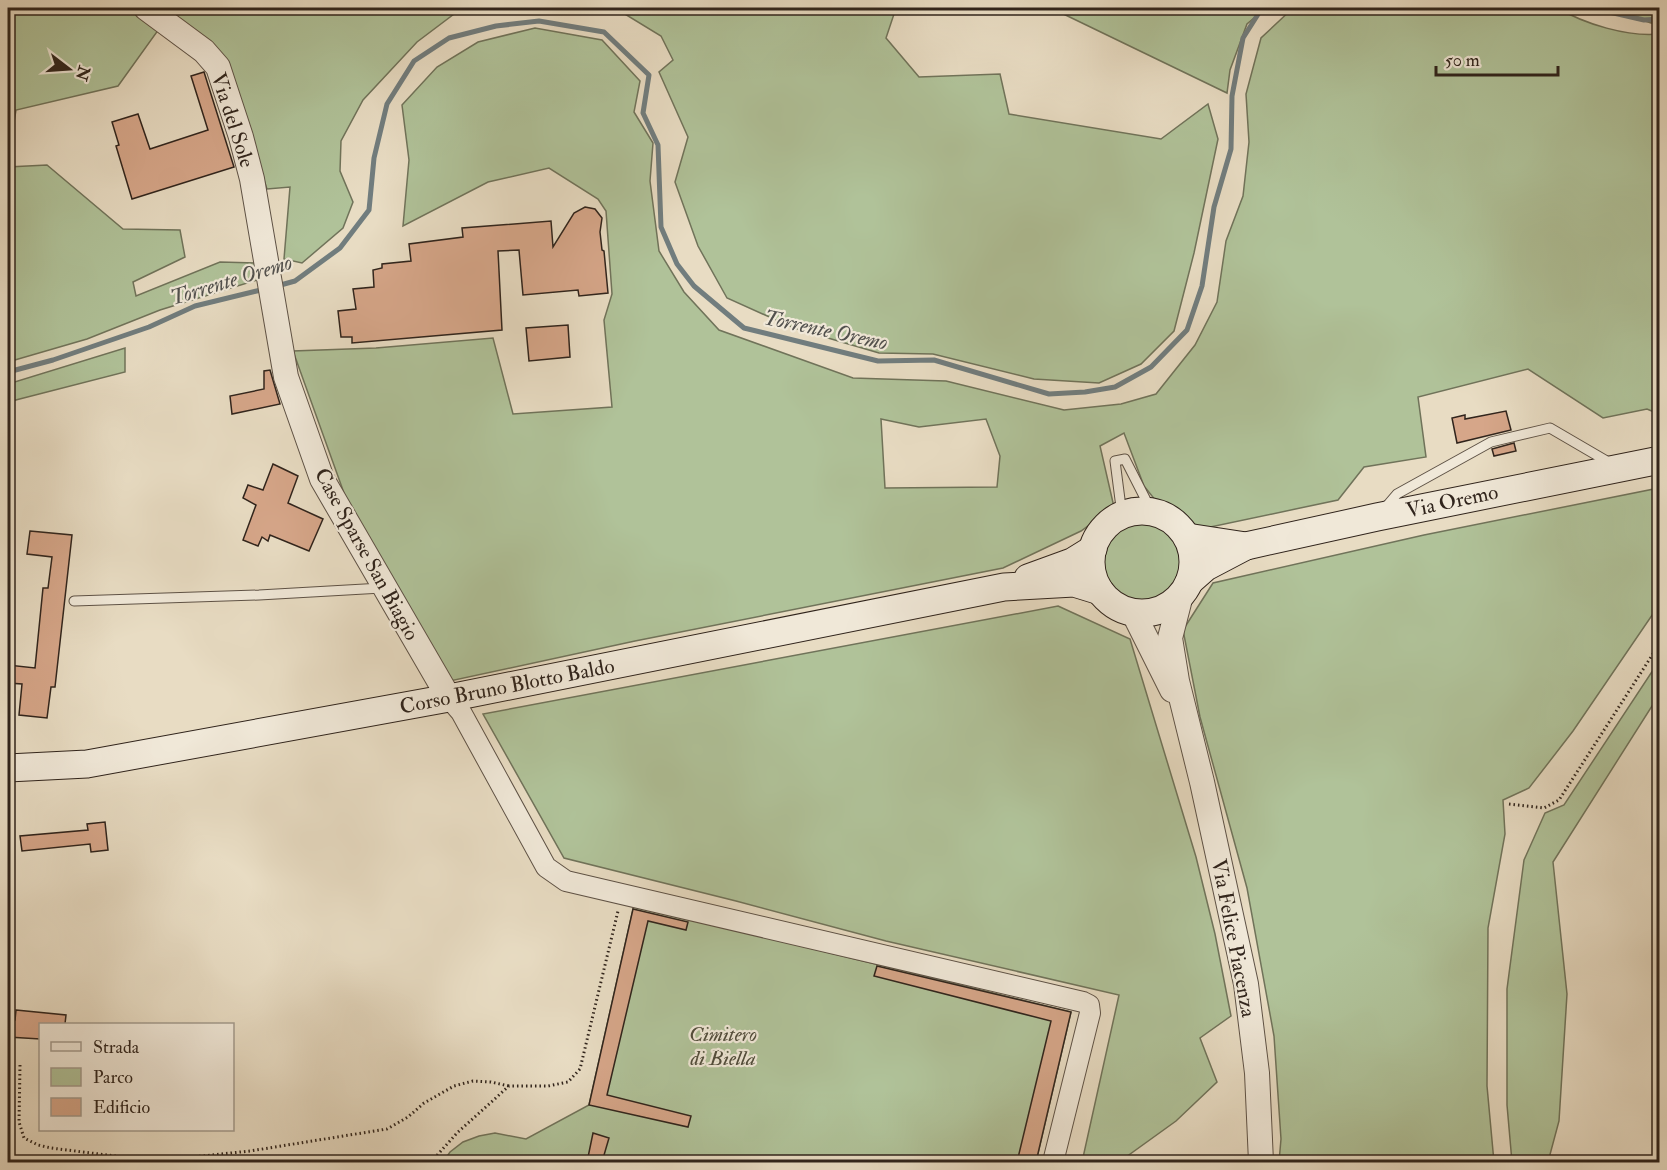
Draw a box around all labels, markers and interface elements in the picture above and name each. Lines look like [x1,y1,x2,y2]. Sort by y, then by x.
north arrow [39,39,99,99]
scale bar [1436,39,1558,77]
text: 50 m [1445,49,1480,72]
text: N [71,62,94,84]
street label: Via del Sole [205,69,261,171]
water label: Torrente Oremo [167,248,296,312]
water label: Torrente Oremo [761,303,891,357]
street label: Case Sparse San Biagio [308,463,425,645]
street label: Via Oremo [1404,479,1501,524]
street label: Corso Bruno Blotto Baldo [398,652,617,721]
street label: Via Felice Piacenza [1205,857,1262,1020]
park label: Cimitero di Biella [689,1021,757,1072]
legend [39,1023,234,1131]
text: Strada [93,1036,140,1059]
text: Parco [93,1066,133,1089]
text: Edificio [93,1096,150,1119]

